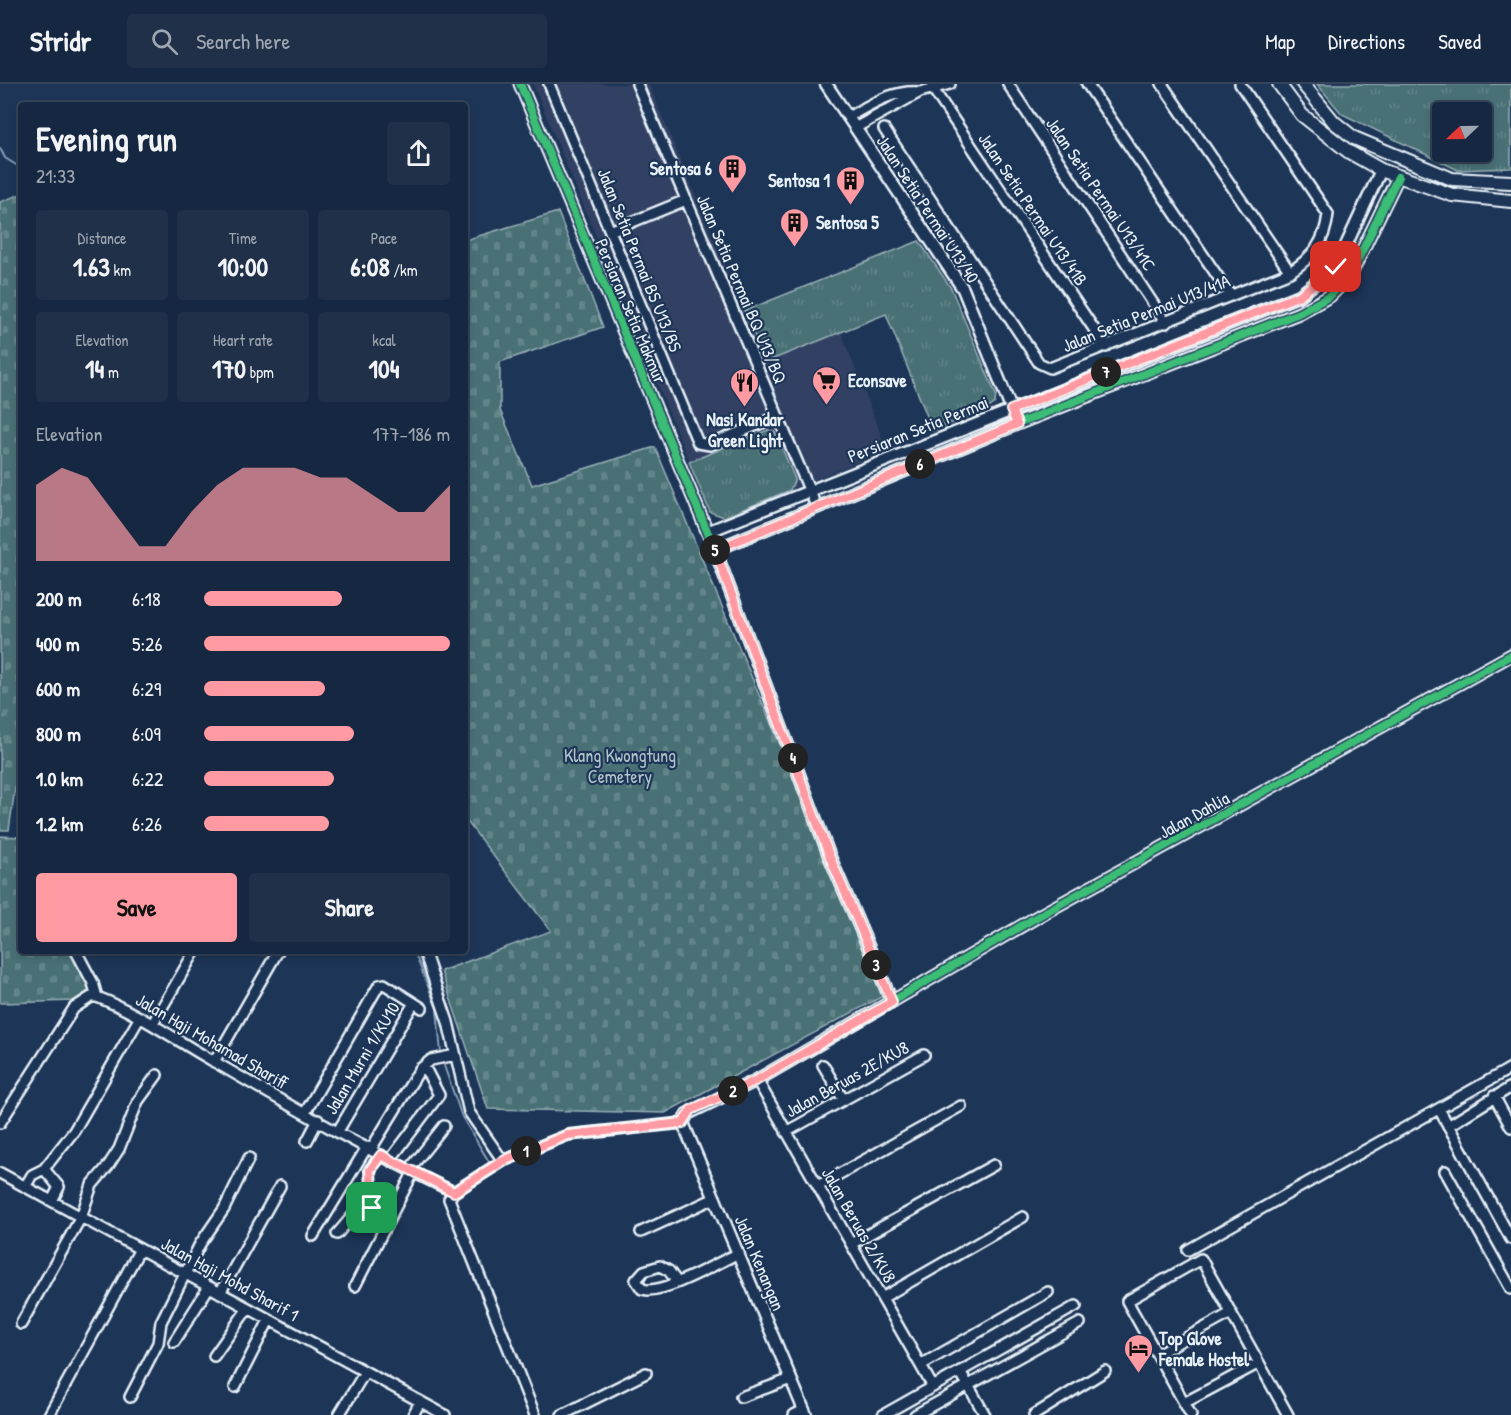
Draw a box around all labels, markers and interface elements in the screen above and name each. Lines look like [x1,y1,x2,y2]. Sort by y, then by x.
search box [127,14,547,68]
text: Stridr [30,22,91,60]
icon: search [148,25,181,58]
text: Search here [196,26,290,56]
text: Map [1265,27,1295,56]
text: Directions [1328,27,1405,56]
text: Saved [1438,27,1481,56]
north arrow [1432,102,1492,162]
map controls [1432,102,1492,162]
street label: Jalan Setia Permai U13/41C [1040,112,1162,276]
text: Evening run [36,117,177,161]
button: share [387,122,450,185]
street label: Jalan Setia Permai U13/41B [972,128,1094,290]
street label: Jalan Setia Permai U13/40 [871,130,985,288]
building icon: Sentosa 6 [717,152,749,194]
place label: Sentosa 6 [650,156,712,181]
text: 21:33 [36,162,75,189]
street label: Jalan Setia Permai BS U13/BS [592,164,688,356]
building icon: Sentosa 1 [835,164,867,206]
place label: Sentosa 1 [768,168,830,193]
street label: Jalan Setia Permai BQ U13/BQ [691,191,793,387]
building icon: Sentosa 5 [779,206,811,248]
place label: Sentosa 5 [816,210,879,235]
text: Distance [78,227,126,249]
text: Time [229,227,257,249]
text: Pace [371,227,397,249]
street label: Persiaran Setia Makmur [589,235,673,388]
pin [1310,241,1361,292]
text: 1.63 [73,249,110,284]
text: 10:00 [218,249,268,284]
text: 6:08 [350,249,390,284]
icon: check [1319,250,1352,283]
text: km [110,259,131,281]
text: /km [390,259,418,281]
street label: Jalan Setia Permai U13/41A [1058,268,1234,358]
text: Elevation [75,329,129,351]
text: Heart rate [213,329,273,351]
text: kcal [372,329,396,351]
text: 14 [85,351,104,386]
text: 170 [212,351,246,386]
text: 104 [369,351,399,386]
pin: 7 [1091,357,1121,387]
text: m [104,361,119,383]
text: bpm [246,361,274,383]
text: 7 [1102,361,1110,383]
supermarket icon: Econsave [811,364,843,406]
restaurant icon: Nasi Kandar Green Light [729,366,761,408]
place label: Econsave [848,368,908,393]
street label: Persiaran Setia Permai [844,389,992,469]
place label: Nasi Kandar Green Light [706,407,784,454]
text: Elevation [36,420,102,447]
text: 177–186 m [372,420,450,447]
pin: 6 [905,449,935,479]
text: 6 [917,453,923,475]
pin: 5 [700,535,730,565]
text: 5 [712,539,718,561]
text: 200 m [36,585,81,612]
text: 6:18 [132,585,161,612]
text: 400 m [36,630,80,657]
text: 5:26 [132,630,162,657]
text: 600 m [36,675,80,702]
text: 6:29 [132,675,161,702]
text: 800 m [36,720,81,747]
text: 6:09 [132,720,161,747]
park label: Klang Kwongtung Cemetery [564,743,676,789]
pin: 4 [778,743,808,773]
text: 4 [790,747,796,769]
text: 1.0 km [36,765,83,792]
text: 6:22 [132,765,163,792]
street label: Jalan Dahlia [1154,785,1234,845]
text: 1.2 km [36,810,83,837]
text: 6:26 [132,810,162,837]
button: Save [36,873,237,942]
button: Share [249,873,450,942]
pin: 3 [861,950,891,980]
text: 3 [872,954,880,976]
street label: Jalan Haji Mohamad Shariff [131,987,293,1095]
street label: Jalan Murni 1/KU10 [319,997,405,1119]
street label: Jalan Beruas 2E/KU8 [781,1035,913,1123]
pin: 2 [718,1076,748,1106]
text: 2 [729,1080,737,1102]
pin: 1 [511,1136,541,1166]
text: 1 [523,1140,529,1162]
street label: Jalan Beruas 2/KU8 [816,1163,902,1288]
pin [346,1182,397,1233]
icon: arrive [355,1191,388,1224]
street label: Jalan Kenangan [729,1212,791,1314]
street label: Jalan Haji Mohd Sharif 1 [157,1231,303,1327]
place label: Top Glove Female Hostel [1158,1326,1250,1372]
hotel icon: Top Glove Female Hostel [1122,1332,1154,1374]

